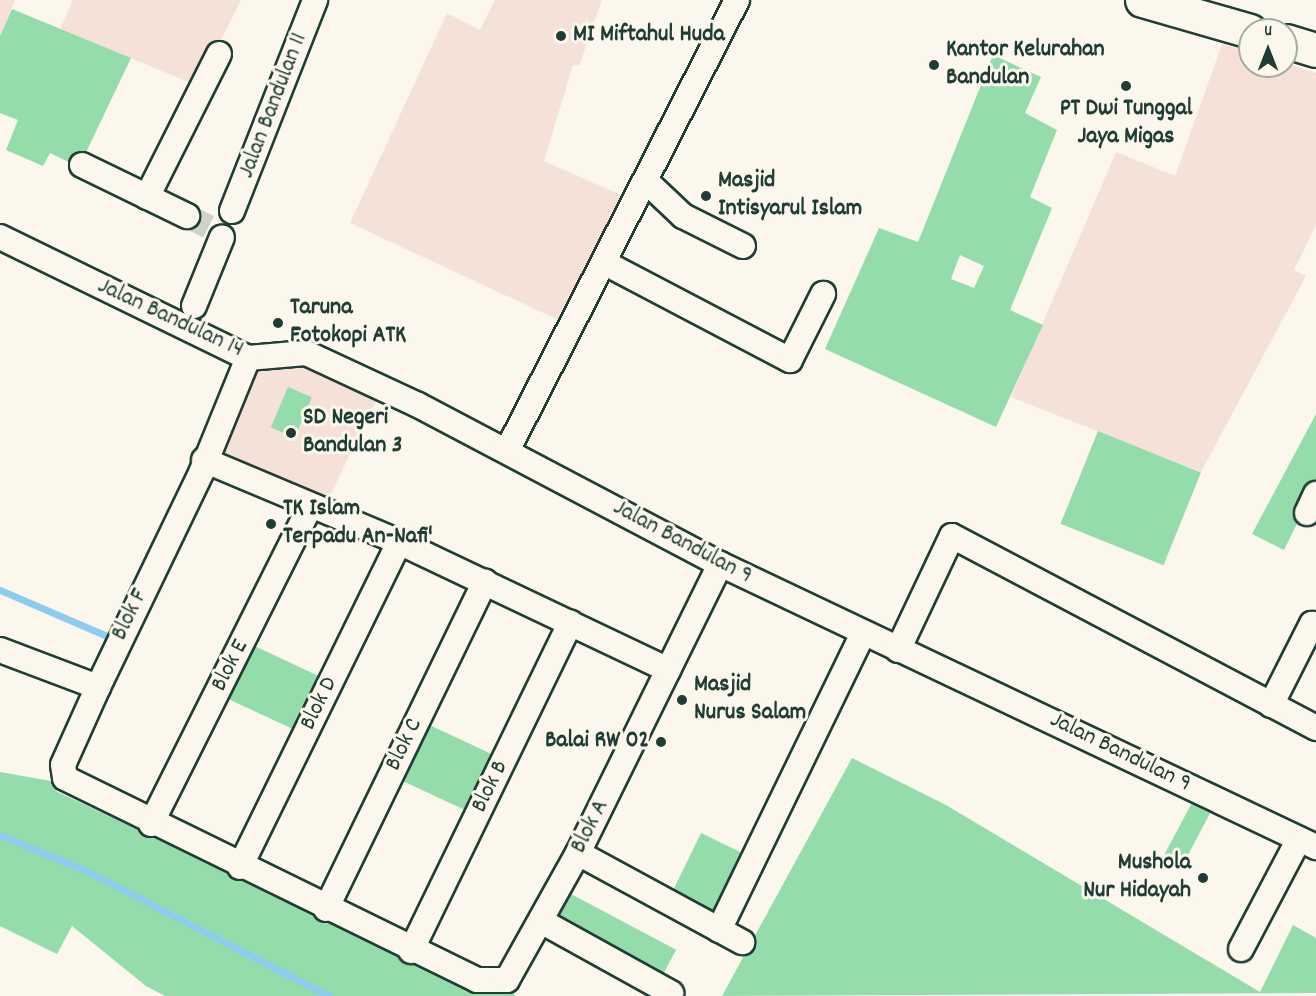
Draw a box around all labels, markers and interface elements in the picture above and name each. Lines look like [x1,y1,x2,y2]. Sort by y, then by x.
north arrow [1238,18,1298,78]
text: U [1264,20,1272,43]
place label: MI Miftahul Huda [573,22,725,50]
street label: Jalan Bandulan 11 [233,29,315,183]
marker: MI Miftahul Huda [554,29,568,43]
place label: Kantor Kelurahan Bandulan [946,37,1105,93]
marker: Kantor Kelurahan Bandulan [927,58,941,72]
marker: PT Dwi Tunggal Jaya Migas [1119,79,1133,93]
place label: PT Dwi Tunggal Jaya Migas [1060,96,1192,152]
place label: Masjid Intisyarul Islam [718,168,862,224]
marker: Masjid Intisyarul Islam [699,189,713,203]
street label: Jalan Bandulan 14 [92,273,248,365]
place label: Taruna Fotokopi ATK [290,295,406,351]
marker: Taruna Fotokopi ATK [271,316,285,330]
place label: SD Negeri Bandulan 3 [303,405,403,461]
marker: SD Negeri Bandulan 3 [284,426,298,440]
street label: Jalan Bandulan 9 [608,494,756,592]
place label: TK Islam Terpadu An-Nafi' [283,496,433,552]
marker: TK Islam Terpadu An-Nafi' [264,517,278,531]
street label: Blok F [106,585,156,645]
street label: Blok E [206,635,256,697]
place label: Masjid Nurus Salam [694,672,806,728]
street label: Blok D [295,673,345,735]
marker: Masjid Nurus Salam [675,693,689,707]
street label: Jalan Bandulan 9 [1045,706,1195,800]
street label: Blok C [380,714,430,776]
place label: Balai RW 02 [545,728,649,756]
marker: Balai RW 02 [654,735,668,749]
street label: Blok B [466,756,516,818]
street label: Blok A [565,795,617,859]
place label: Mushola Nur Hidayah [1083,850,1191,906]
marker: Mushola Nur Hidayah [1196,871,1210,885]

